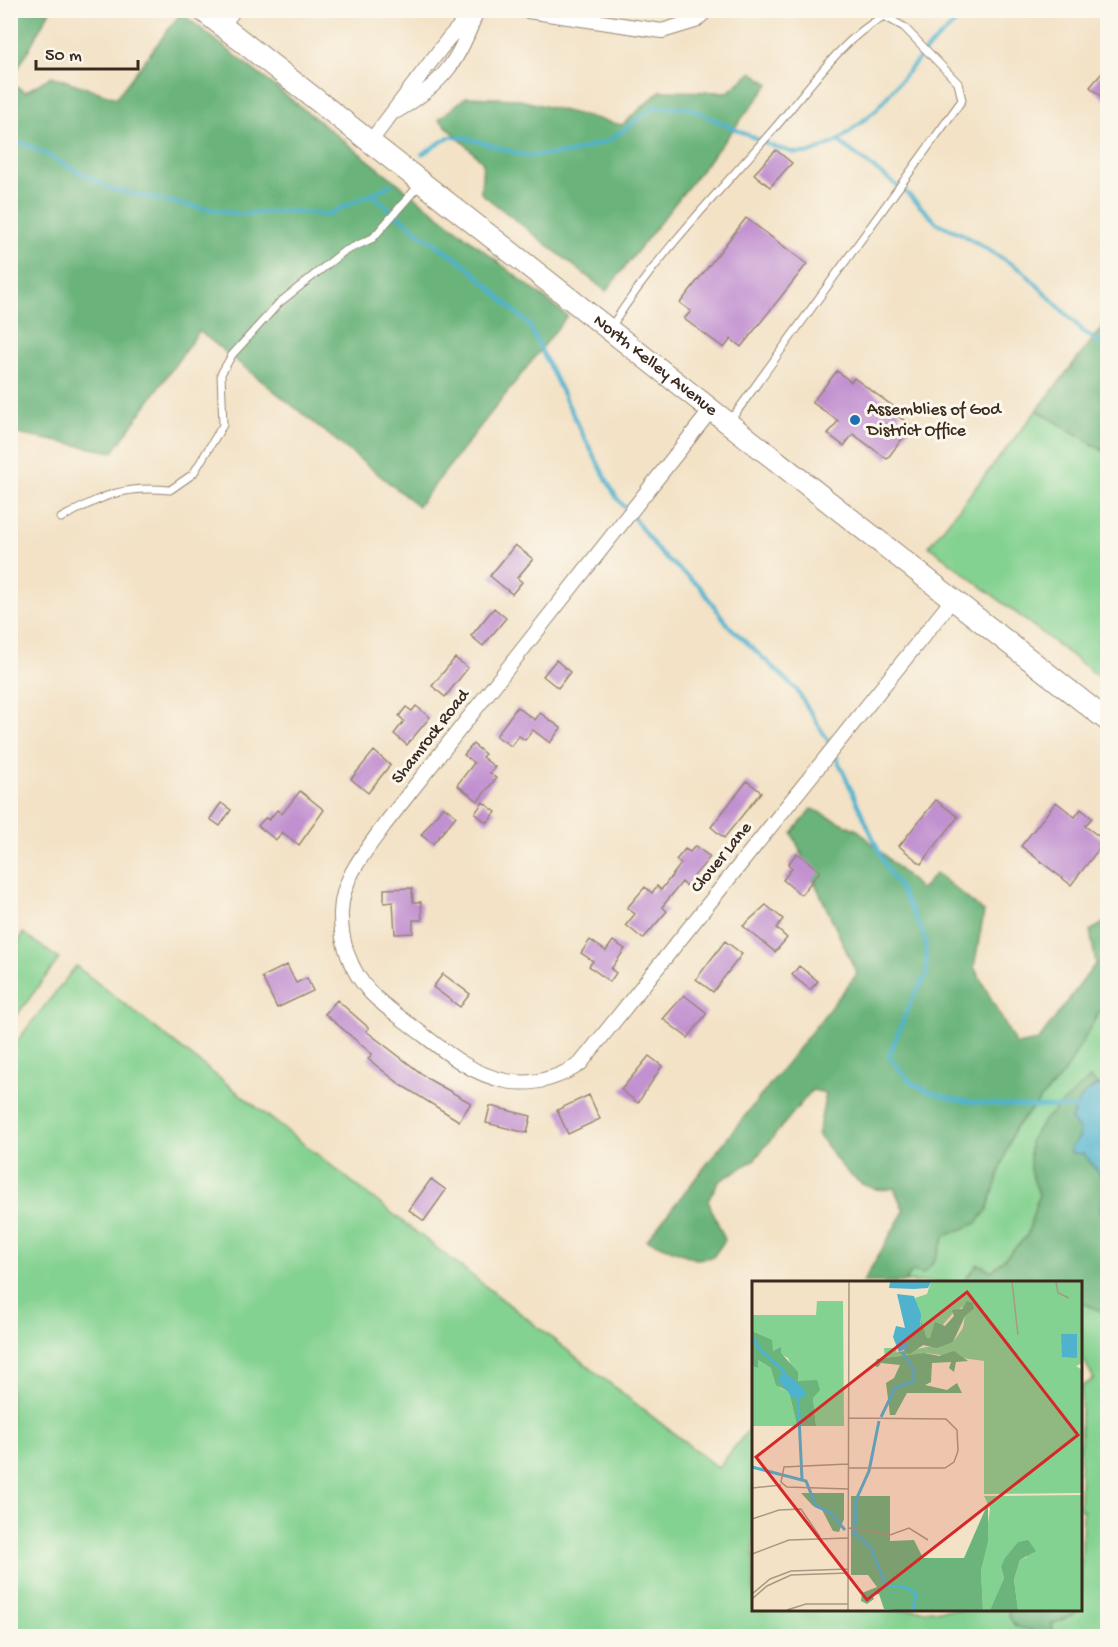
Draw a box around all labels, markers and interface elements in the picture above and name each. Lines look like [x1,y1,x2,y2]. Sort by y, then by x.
scale bar [36,33,138,71]
text: 50 m [45,46,82,67]
street label: North Kelley Avenue [589,310,722,421]
place label: Assemblies of God District Office [866,400,1002,442]
marker: Assemblies of God District Office [848,413,862,427]
street label: Shamrock Road [388,684,475,788]
street label: Clover Lane [687,818,757,898]
inset map [752,1281,1082,1611]

